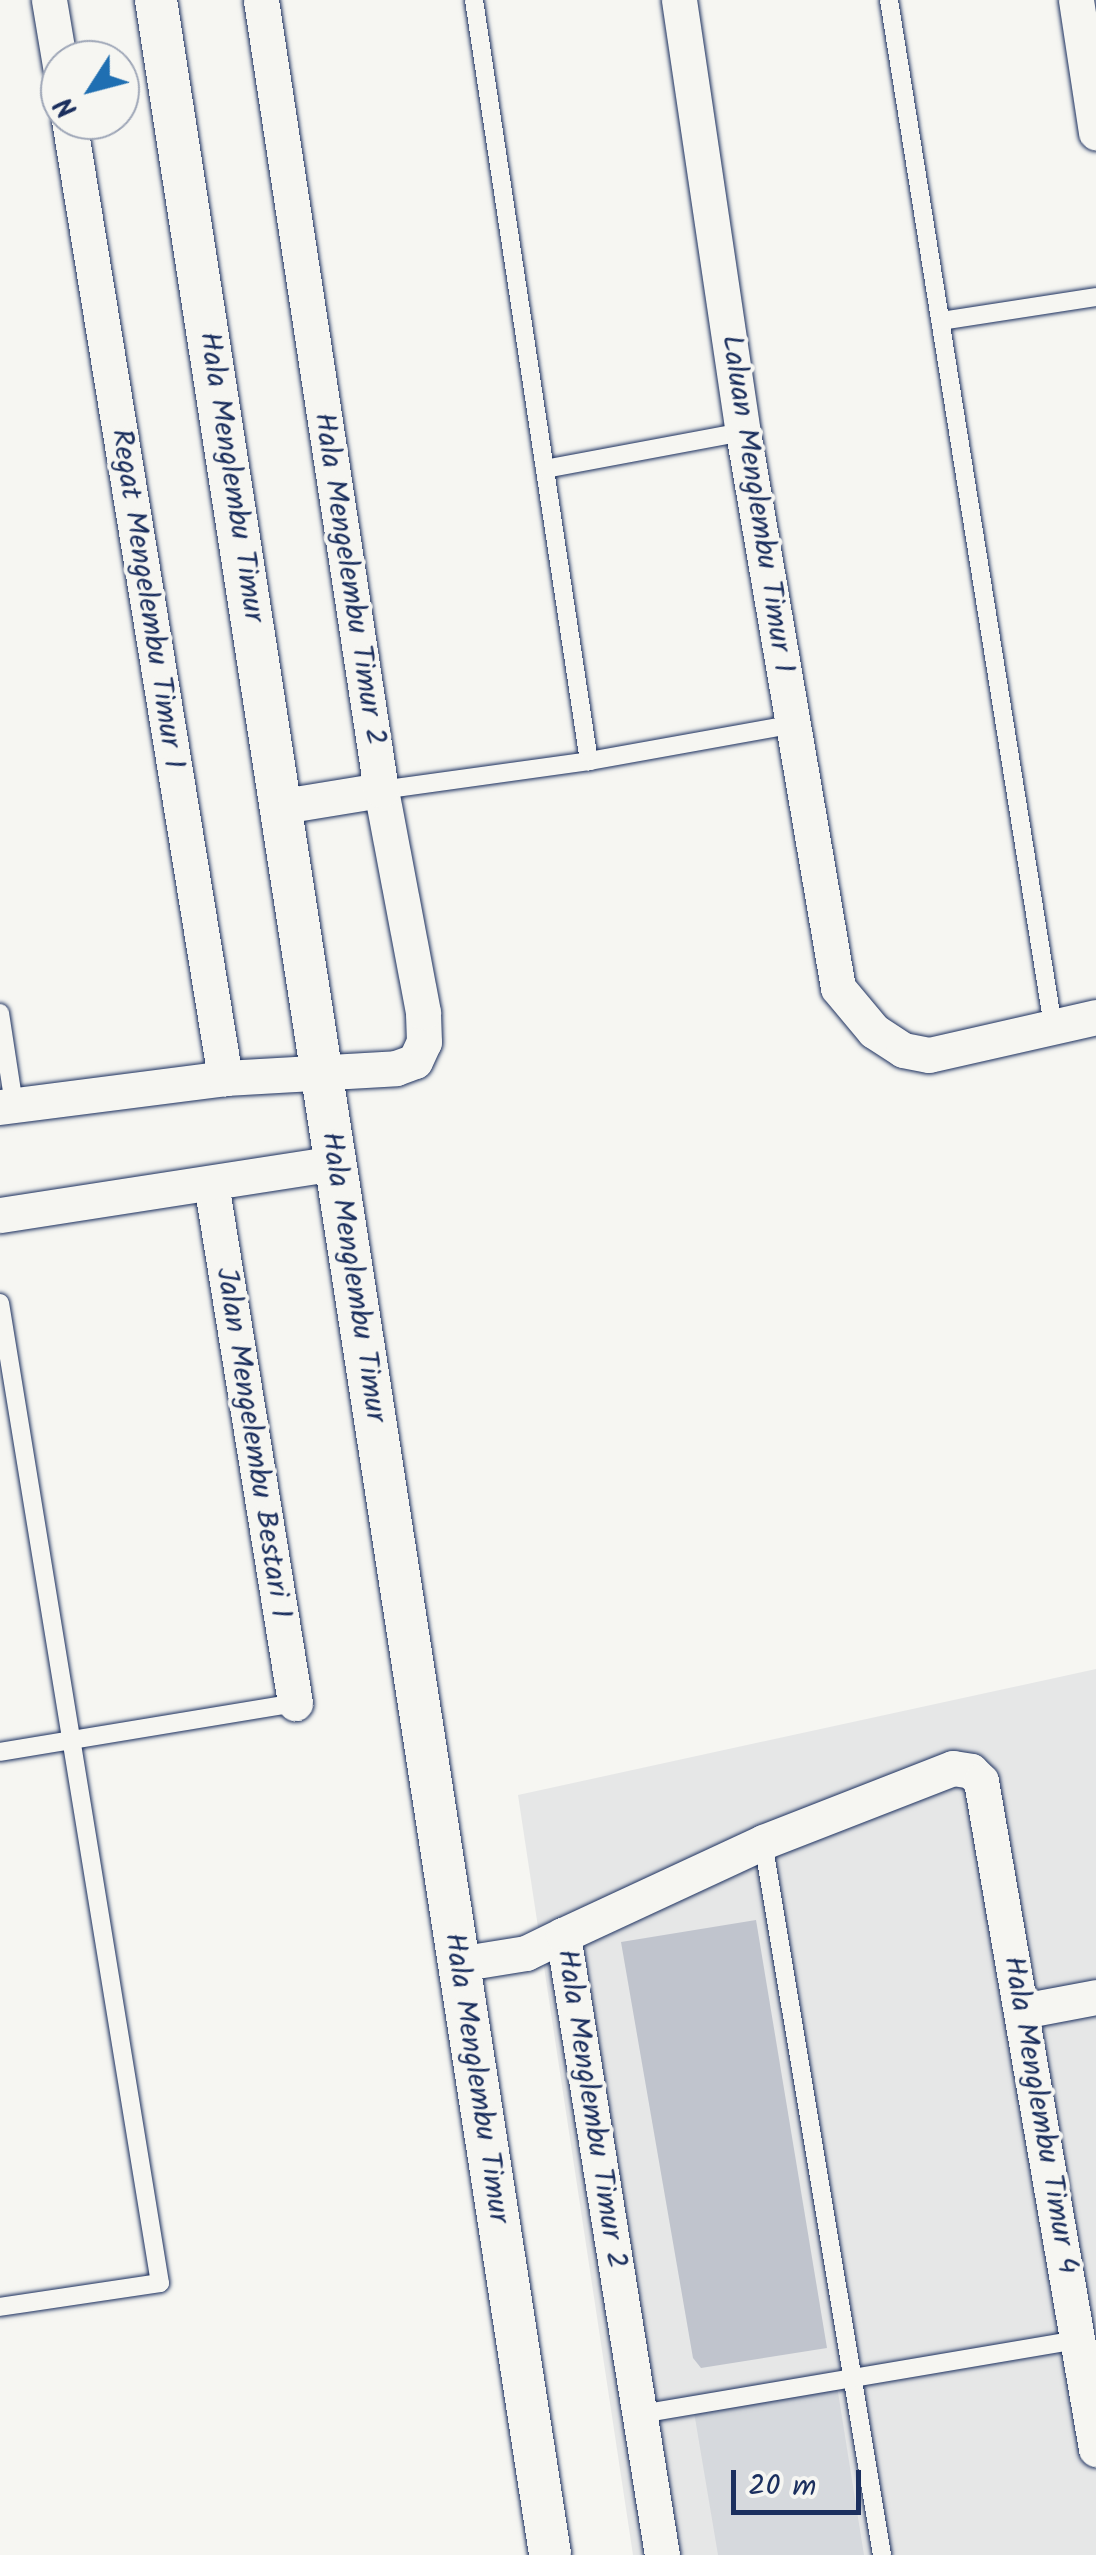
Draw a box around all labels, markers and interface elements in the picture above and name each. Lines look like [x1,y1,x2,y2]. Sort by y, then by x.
north arrow [40,40,140,140]
text: N [44,86,90,127]
street label: Hala Menglembu Timur [190,329,272,625]
street label: Laluan Menglembu Timur 1 [713,333,801,675]
street label: Hala Mengelembu Timur 2 [305,410,393,748]
street label: Regat Mengelembu Timur 1 [102,426,192,772]
street label: Hala Menglembu Timur [312,1129,394,1425]
street label: Jalan Mengelembu Bestari 1 [207,1265,299,1621]
street label: Hala Menglembu Timur [435,1930,517,2226]
street label: Hala Menglembu Timur 2 [548,1947,634,2271]
street label: Hala Menglembu Timur 4 [994,1953,1086,2277]
scale bar [736,2450,866,2512]
text: 20 m [748,2463,816,2511]

